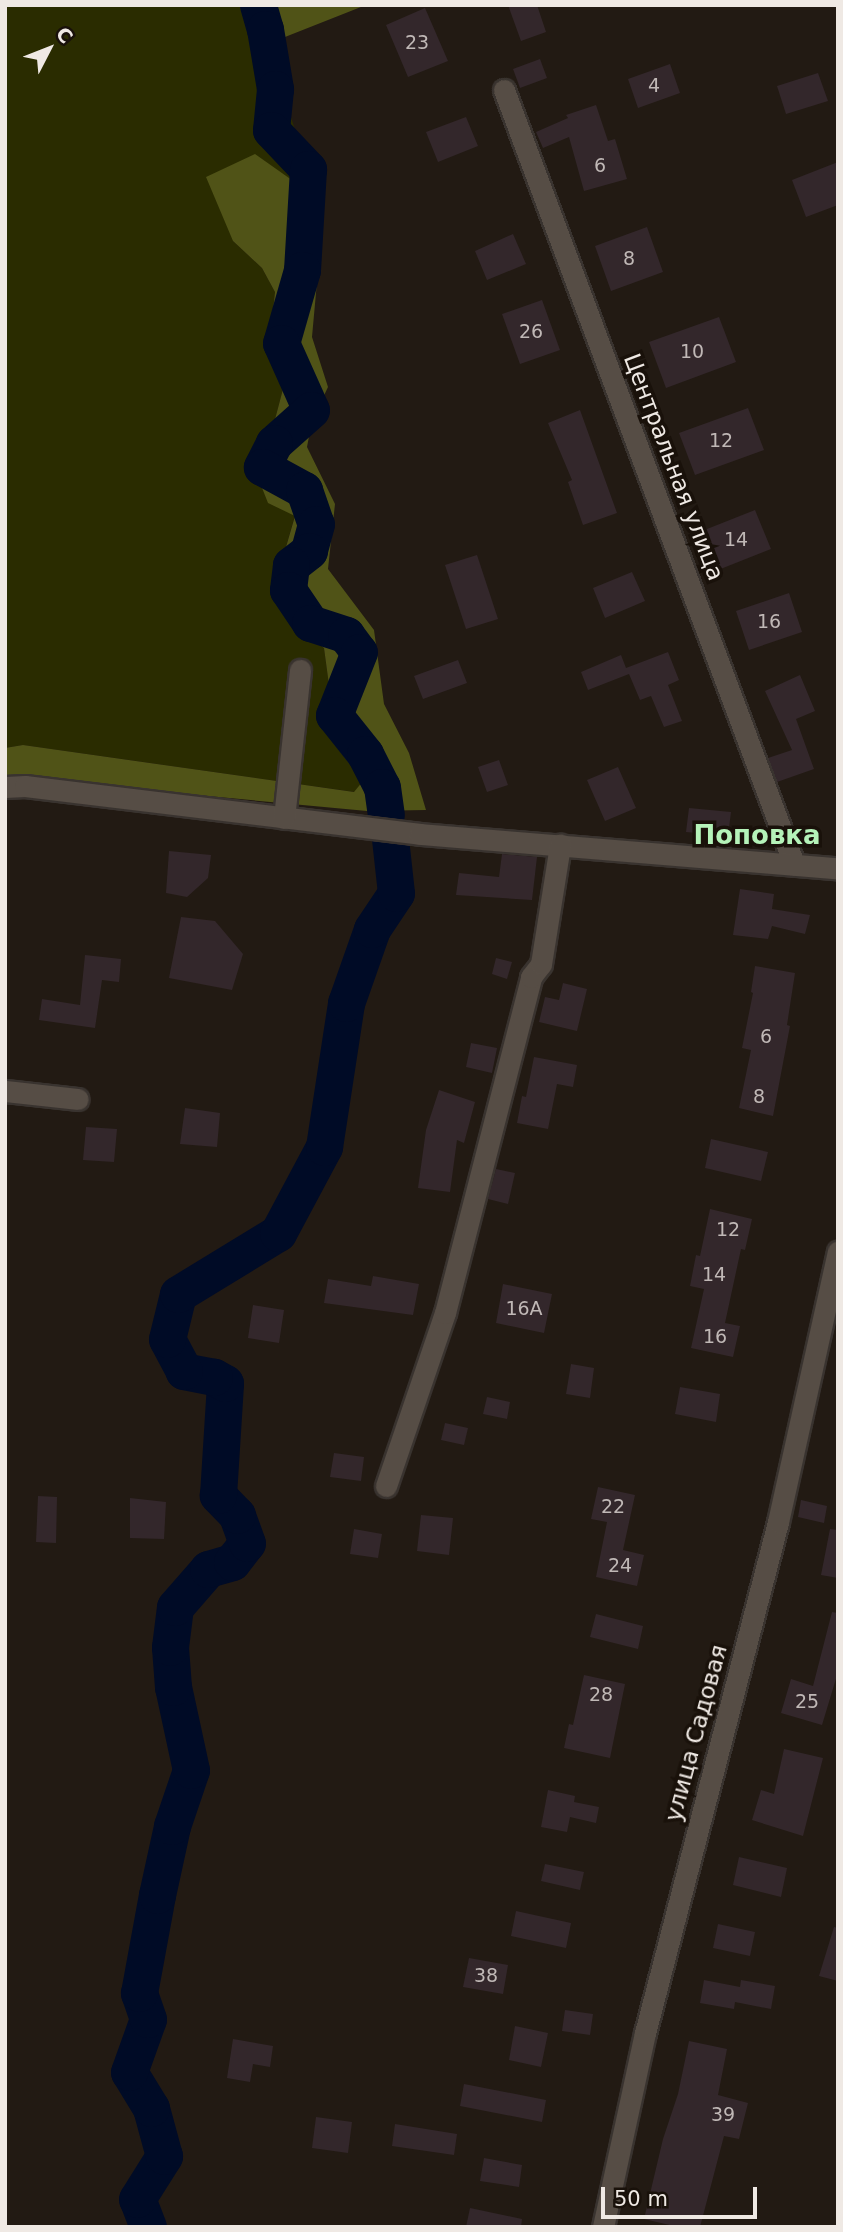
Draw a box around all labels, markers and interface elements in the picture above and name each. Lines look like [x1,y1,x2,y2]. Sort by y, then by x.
north arrow [14,14,84,84]
text: С [52,22,77,47]
house number: 23 [405,32,429,54]
house number: 4 [648,75,660,97]
house number: 6 [594,155,606,177]
house number: 8 [623,248,635,270]
house number: 26 [519,321,543,343]
house number: 10 [680,341,704,363]
street label: Центральная улица [618,350,730,584]
house number: 12 [709,430,733,452]
house number: 14 [724,529,748,551]
house number: 16 [757,611,781,633]
district label: Поповка [693,820,821,852]
house number: 6 [760,1026,772,1048]
house number: 8 [753,1086,765,1108]
house number: 12 [716,1219,740,1241]
house number: 14 [702,1264,726,1286]
house number: 16А [505,1298,543,1320]
house number: 16 [703,1326,727,1348]
house number: 22 [601,1496,625,1518]
house number: 24 [608,1555,632,1577]
street label: улица Садовая [659,1642,733,1824]
house number: 28 [589,1684,613,1706]
house number: 25 [795,1691,819,1713]
house number: 38 [474,1965,498,1987]
house number: 39 [711,2104,735,2126]
scale bar [605,2172,761,2216]
text: 50 m [614,2187,668,2211]

